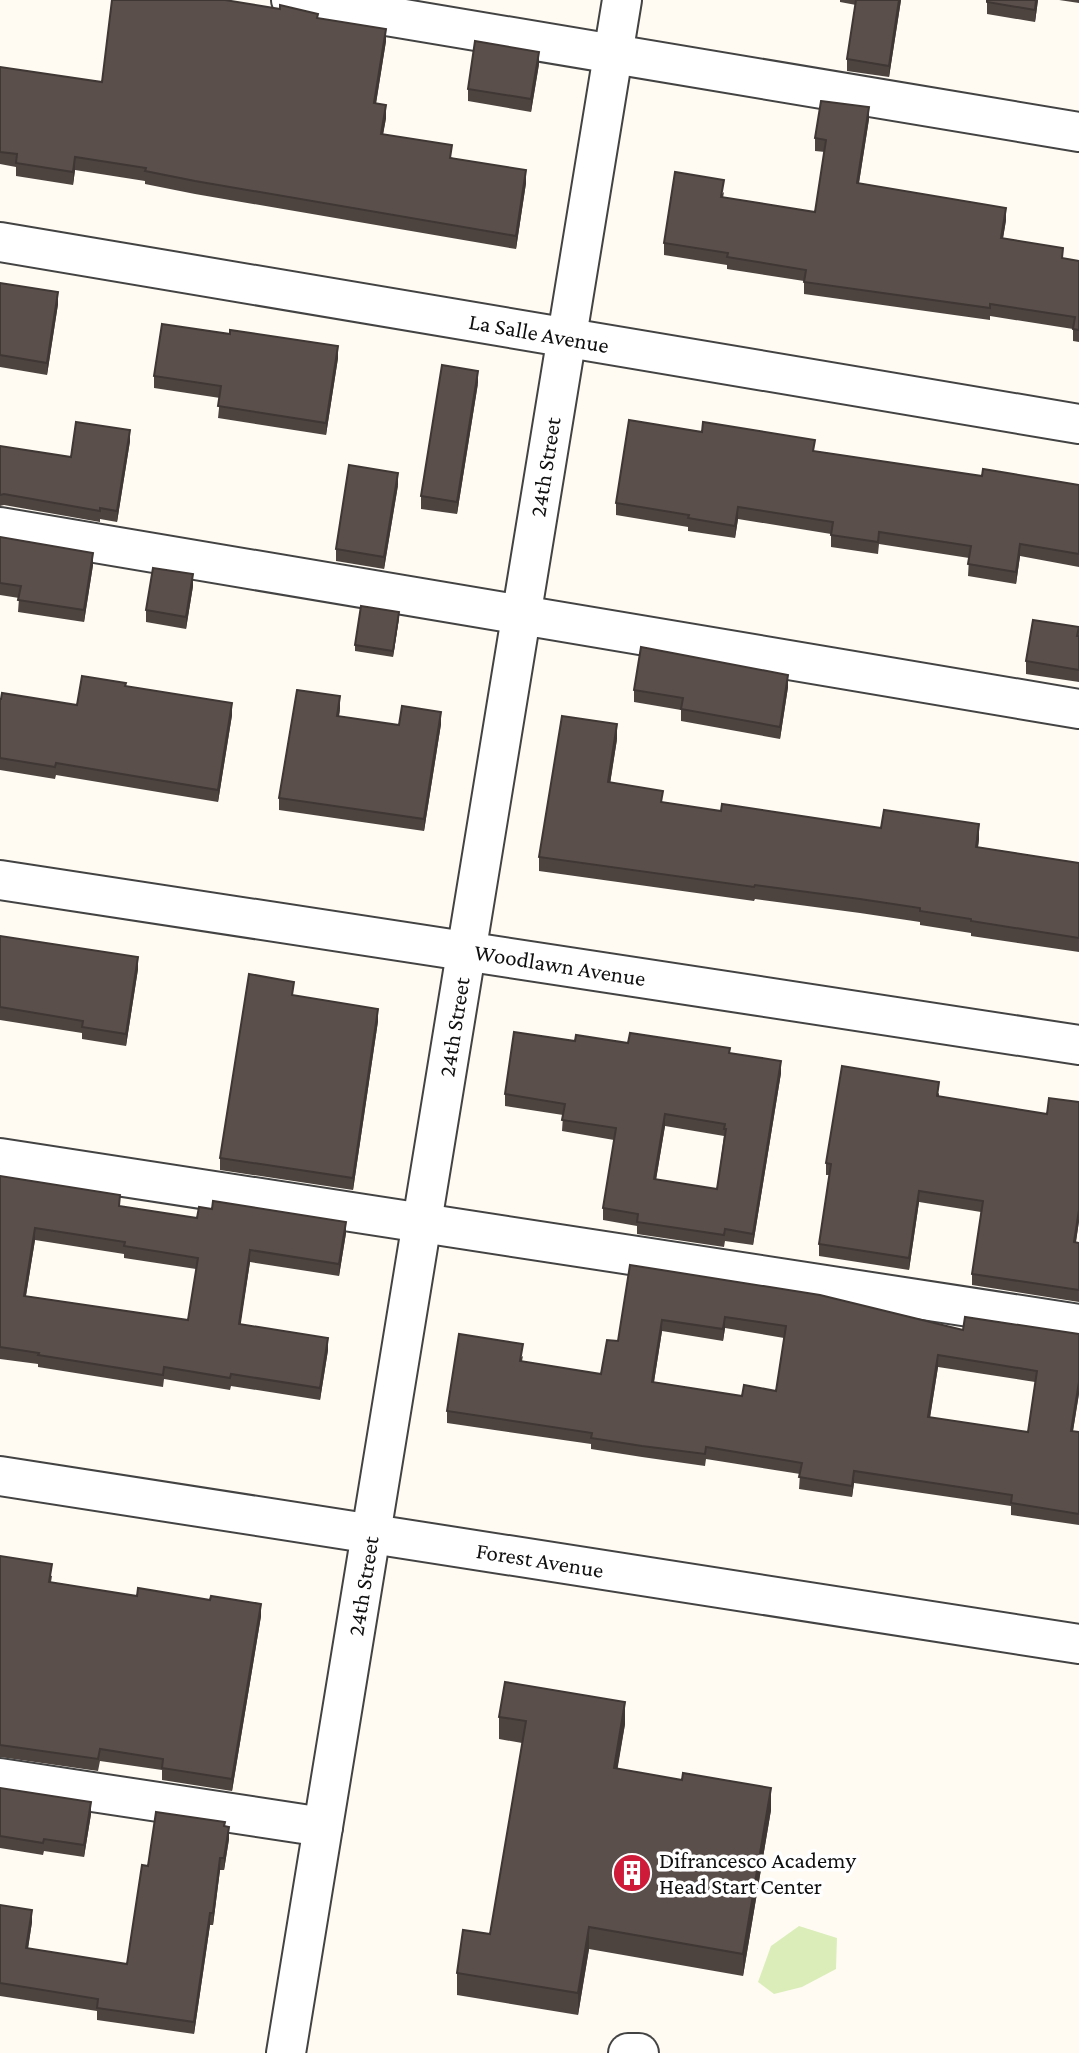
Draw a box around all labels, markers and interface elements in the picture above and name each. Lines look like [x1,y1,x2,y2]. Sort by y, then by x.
street label: La Salle Avenue [467,308,611,358]
street label: 24th Street [524,415,566,519]
street label: Woodlawn Avenue [473,939,647,991]
street label: 24th Street [433,975,475,1079]
street label: 24th Street [342,1534,384,1638]
street label: Forest Avenue [474,1537,606,1583]
place label: Difrancesco Academy Head Start Center [659,1847,857,1899]
building icon: Difrancesco Academy Head Start Center [611,1852,653,1894]

